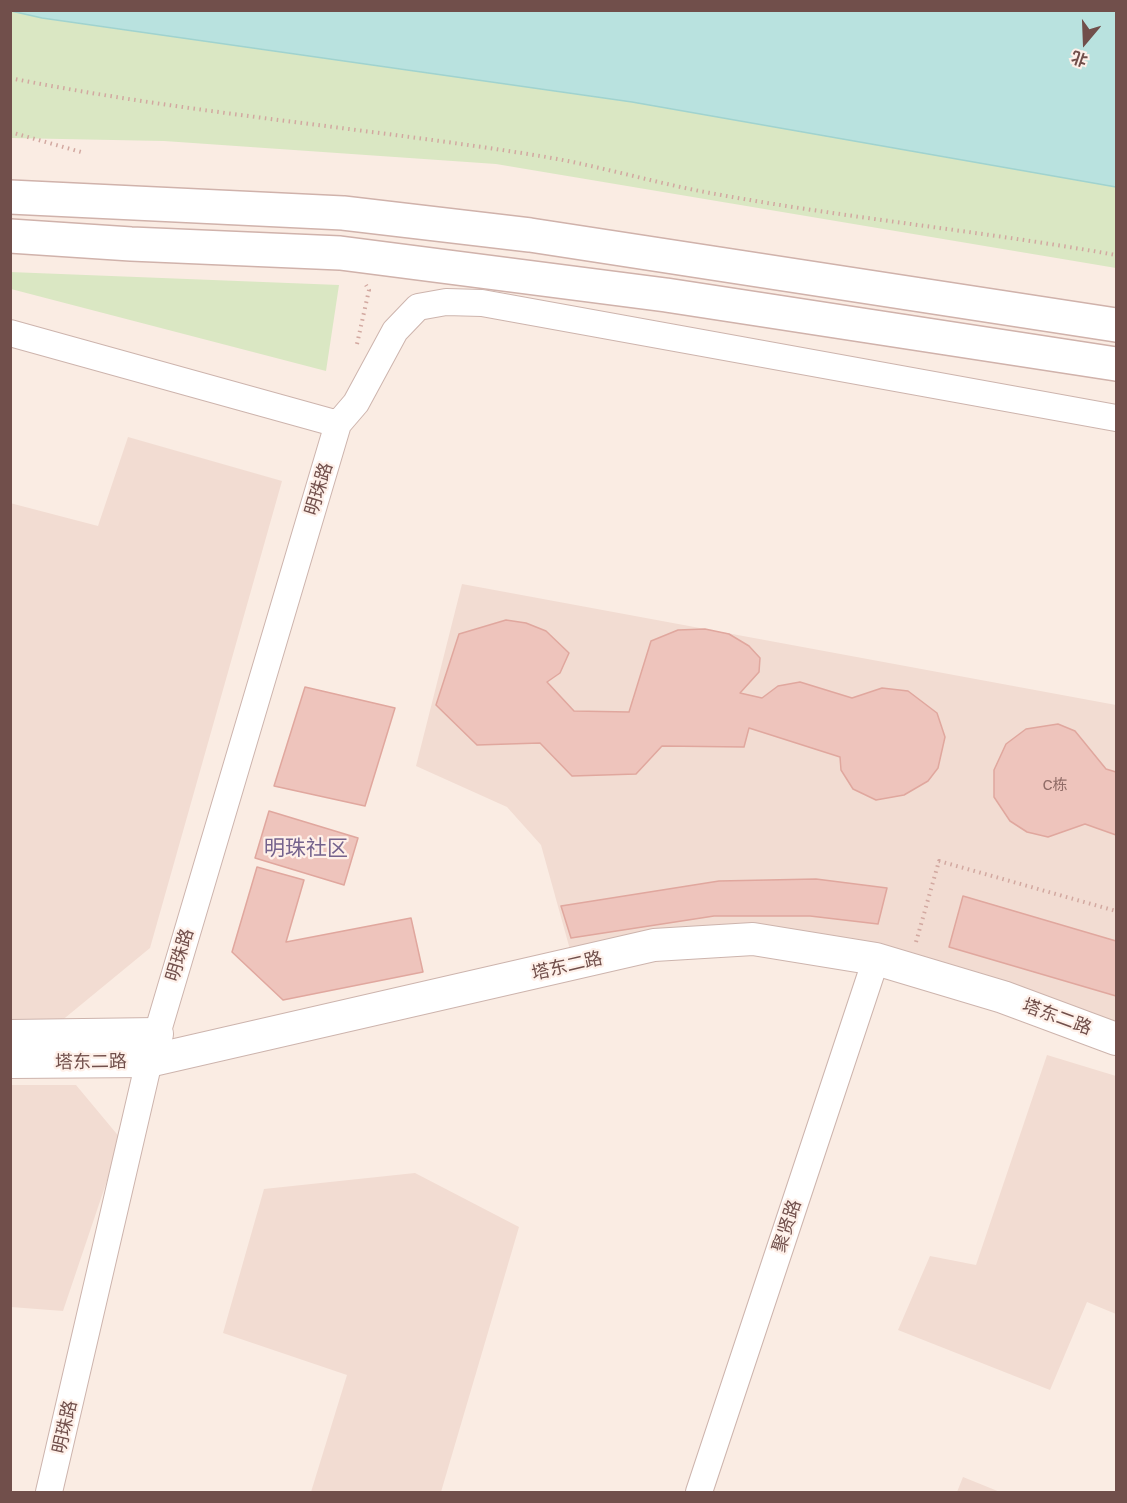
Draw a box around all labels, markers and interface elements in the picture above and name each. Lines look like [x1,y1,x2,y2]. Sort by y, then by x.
north arrow [1055,12,1115,72]
text: 北 [1068,47,1090,71]
street label: 明珠路 [301,460,337,518]
house number: C栋 [1042,776,1068,794]
district label: 明珠社区 [264,835,348,861]
street label: 明珠路 [162,926,198,984]
street label: 塔东二路 [529,947,605,985]
street label: 塔东二路 [1019,995,1095,1039]
street label: 塔东二路 [55,1051,127,1073]
street label: 聚贤路 [768,1197,806,1255]
street label: 明珠路 [48,1398,82,1456]

